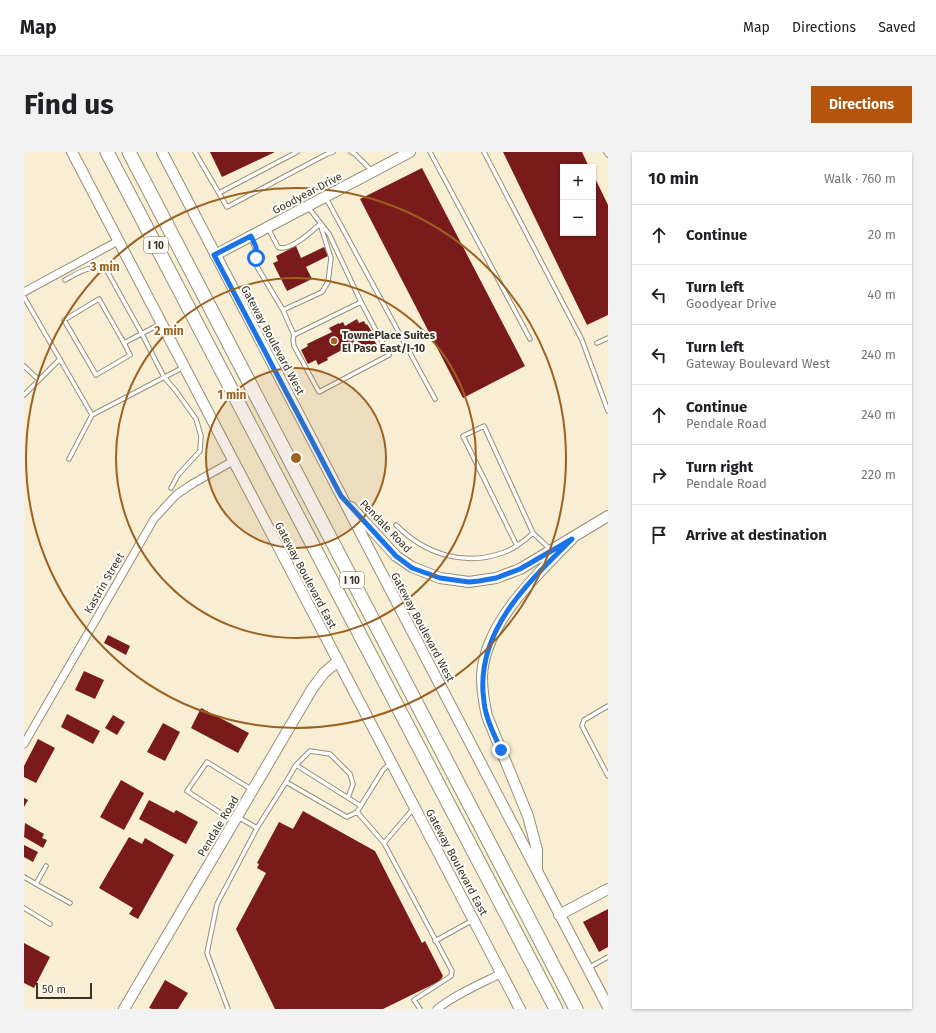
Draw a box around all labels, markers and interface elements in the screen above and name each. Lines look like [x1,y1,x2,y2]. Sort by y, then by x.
text: Map [20,16,57,39]
text: Map [743,19,770,36]
text: Directions [792,19,856,36]
text: Saved [878,19,916,36]
button: Directions [811,86,912,123]
text: Find us [24,88,114,121]
map controls [560,164,596,236]
button: + [560,164,596,200]
text: 10 min [648,168,699,189]
street label: Goodyear Drive [270,170,344,217]
text: Walk · 760 m [824,171,896,186]
button: − [560,200,596,236]
icon: ahead [648,224,670,246]
text: Continue [686,226,747,244]
text: 20 m [868,227,896,242]
road number: I 10 [144,237,168,253]
route start [247,249,265,267]
text: 3 min [89,260,120,274]
text: Turn left [686,278,744,296]
street label: Gateway Boulevard West [238,283,307,397]
icon: left [648,284,670,306]
text: 40 m [867,287,896,302]
text: Goodyear Drive [686,296,776,311]
text: 2 min [154,324,184,338]
place label: TownePlace Suites El Paso East/I-10 [342,329,436,355]
marker: TownePlace Suites El Paso East/I-10 [329,336,339,346]
text: Turn left [686,338,744,356]
icon: left [648,344,670,366]
text: 240 m [861,347,896,362]
text: Gateway Boulevard West [686,356,830,371]
text: 1 min [218,388,246,402]
text: Continue [686,398,747,416]
icon: ahead [648,404,670,426]
text: 240 m [861,407,896,422]
text: Pendale Road [686,416,767,431]
centre of rings [289,451,303,465]
text: Turn right [686,458,753,476]
icon: right [648,464,670,486]
text: 220 m [861,467,896,482]
text: Pendale Road [686,476,767,491]
street label: Pendale Road [357,497,414,555]
street label: Gateway Boulevard East [272,520,339,631]
icon: arrive [648,524,670,546]
text: Arrive at destination [686,526,827,544]
street label: Kastrin Street [82,551,127,616]
street label: Gateway Boulevard West [388,570,457,684]
road number: I 10 [340,572,364,588]
route end [492,741,510,759]
street label: Pendale Road [195,794,242,859]
street label: Gateway Boulevard East [423,807,490,918]
scale bar [36,981,92,1000]
text: 50 m [42,983,66,996]

